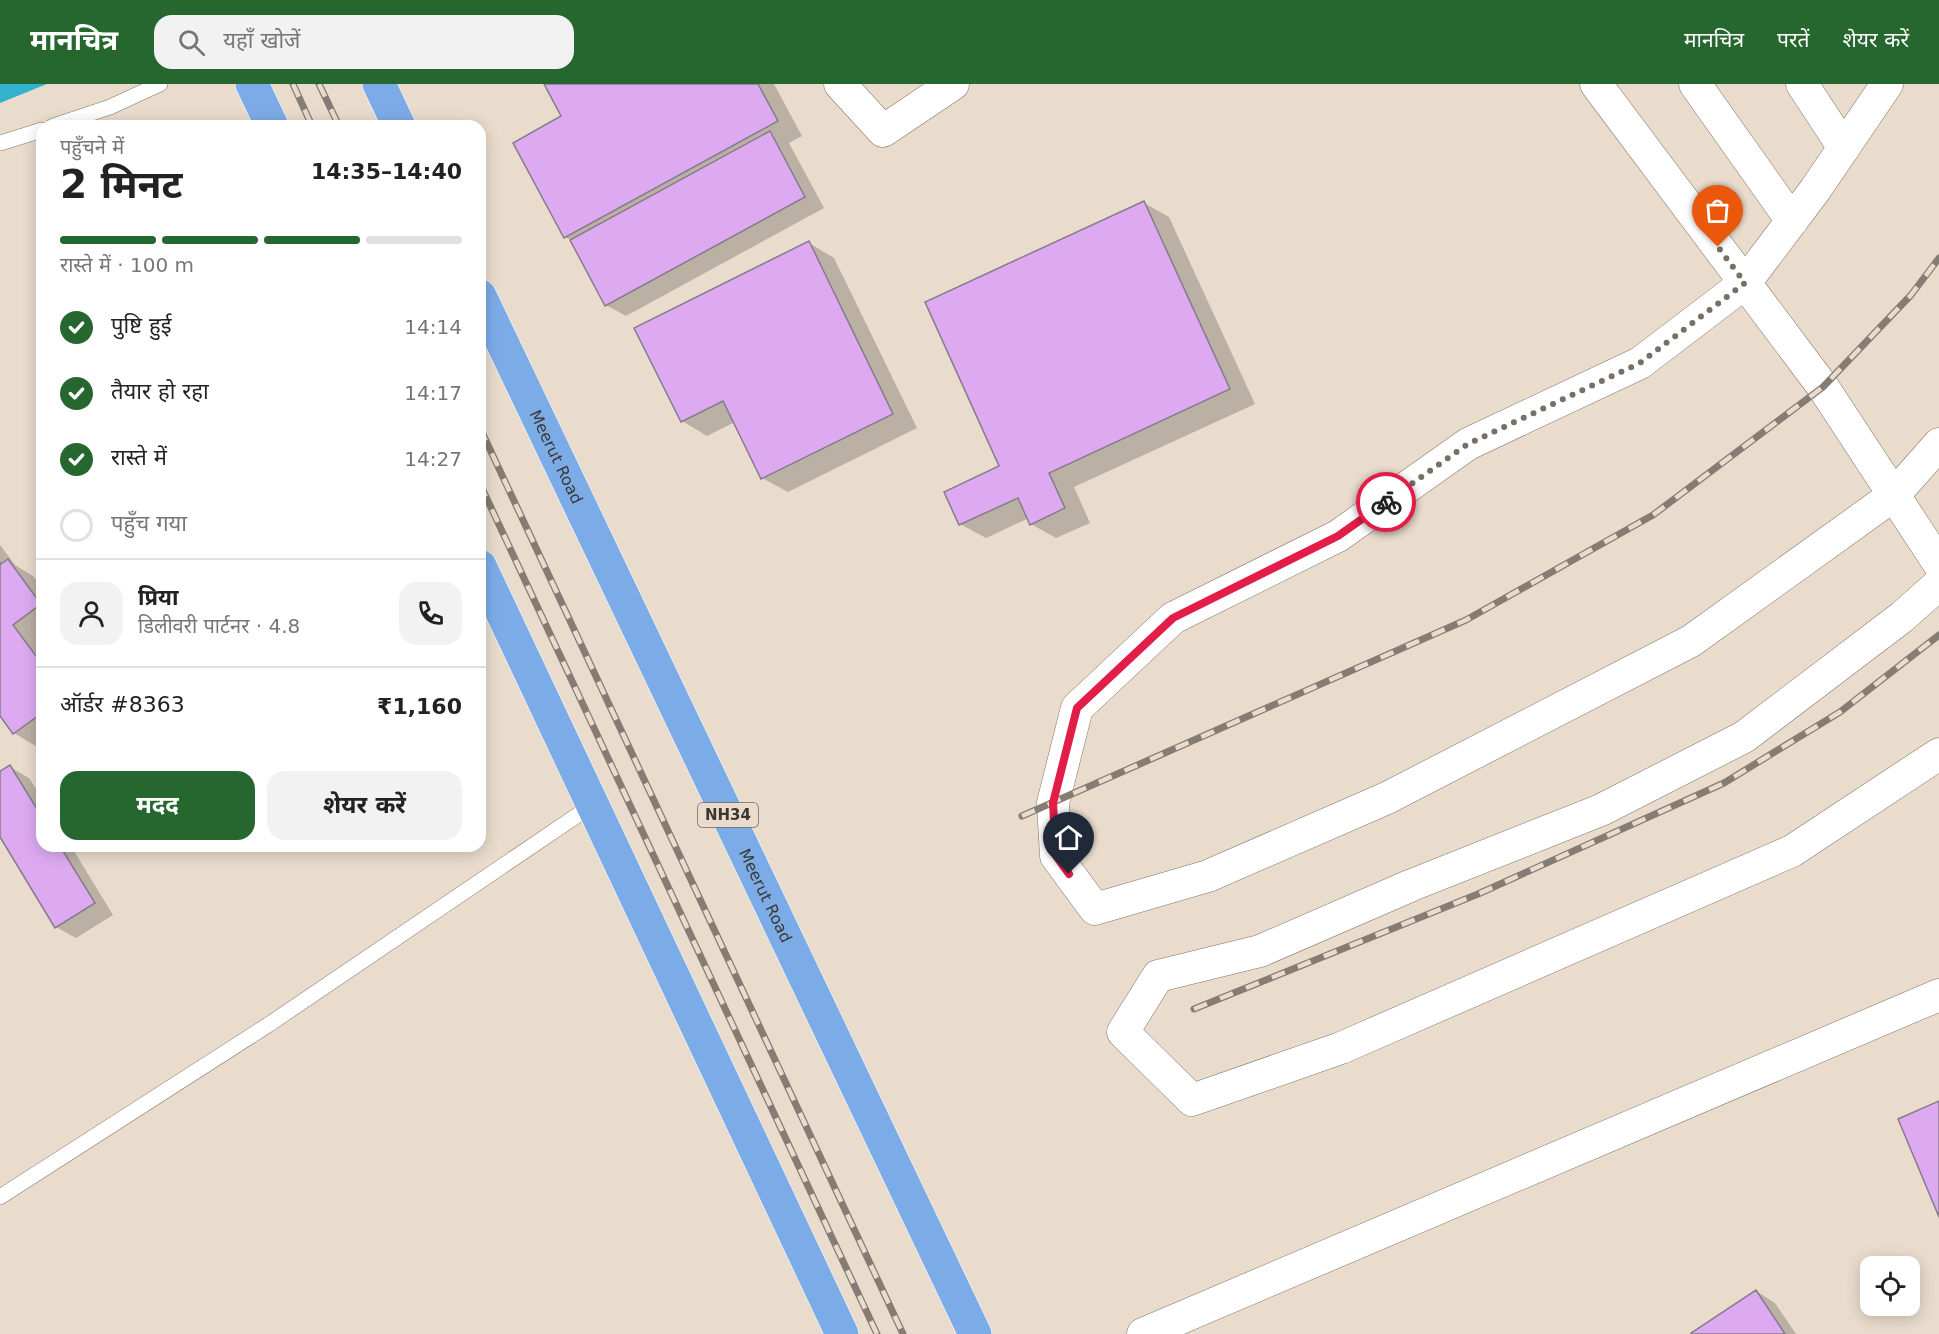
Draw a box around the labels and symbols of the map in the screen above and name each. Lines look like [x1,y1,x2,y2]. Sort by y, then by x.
pin [1692,185,1743,247]
street label: Meerut Road [526,407,587,507]
courier [1356,472,1416,532]
road number: NH34 [698,803,758,827]
pin [1043,812,1094,874]
street label: Meerut Road [735,846,796,946]

